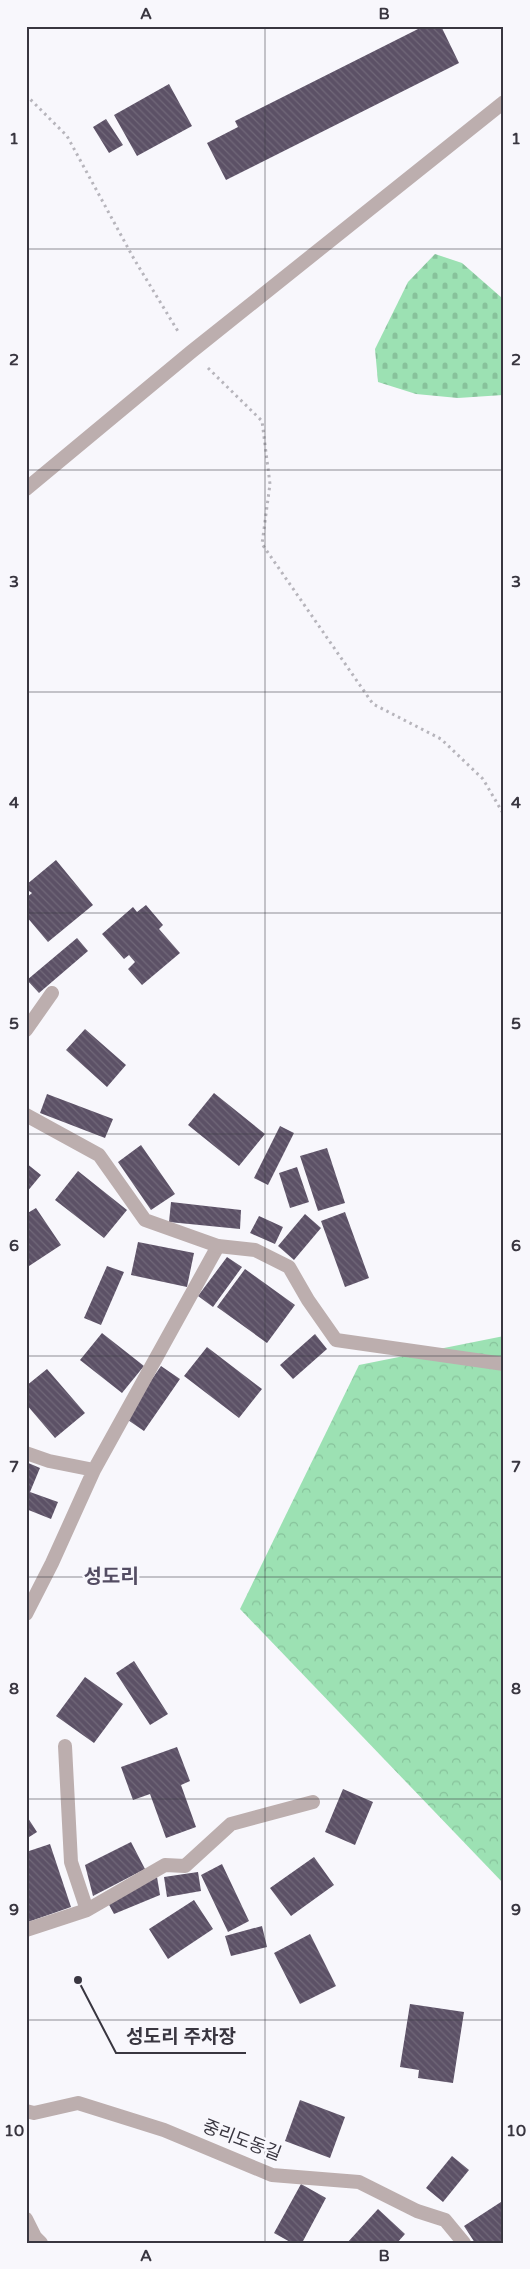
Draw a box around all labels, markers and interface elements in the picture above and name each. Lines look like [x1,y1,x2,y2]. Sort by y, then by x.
text: A [140,4,152,24]
text: B [378,4,390,24]
text: 1 [9,129,19,149]
text: 1 [511,129,521,149]
text: 2 [9,350,19,370]
text: 2 [511,350,521,370]
text: 3 [9,572,19,592]
text: 3 [511,572,521,592]
text: 4 [9,793,19,813]
text: 4 [511,793,521,813]
text: 5 [9,1014,19,1034]
text: 5 [511,1014,521,1034]
text: 6 [9,1236,19,1256]
text: 6 [511,1236,521,1256]
text: 7 [9,1457,19,1477]
text: 7 [511,1457,521,1477]
district label: 성도리 [83,1565,139,1589]
text: 8 [9,1679,19,1699]
text: 8 [511,1679,521,1699]
text: 9 [9,1900,19,1920]
text: 9 [511,1900,521,1920]
callout: 성도리 주차장 [116,2019,246,2053]
text: 성도리 주차장 [126,2026,236,2048]
street label: 중리도동길 [199,2115,285,2165]
text: 10 [4,2121,24,2141]
text: 10 [506,2121,526,2141]
text: A [140,2246,152,2266]
text: B [378,2246,390,2266]

